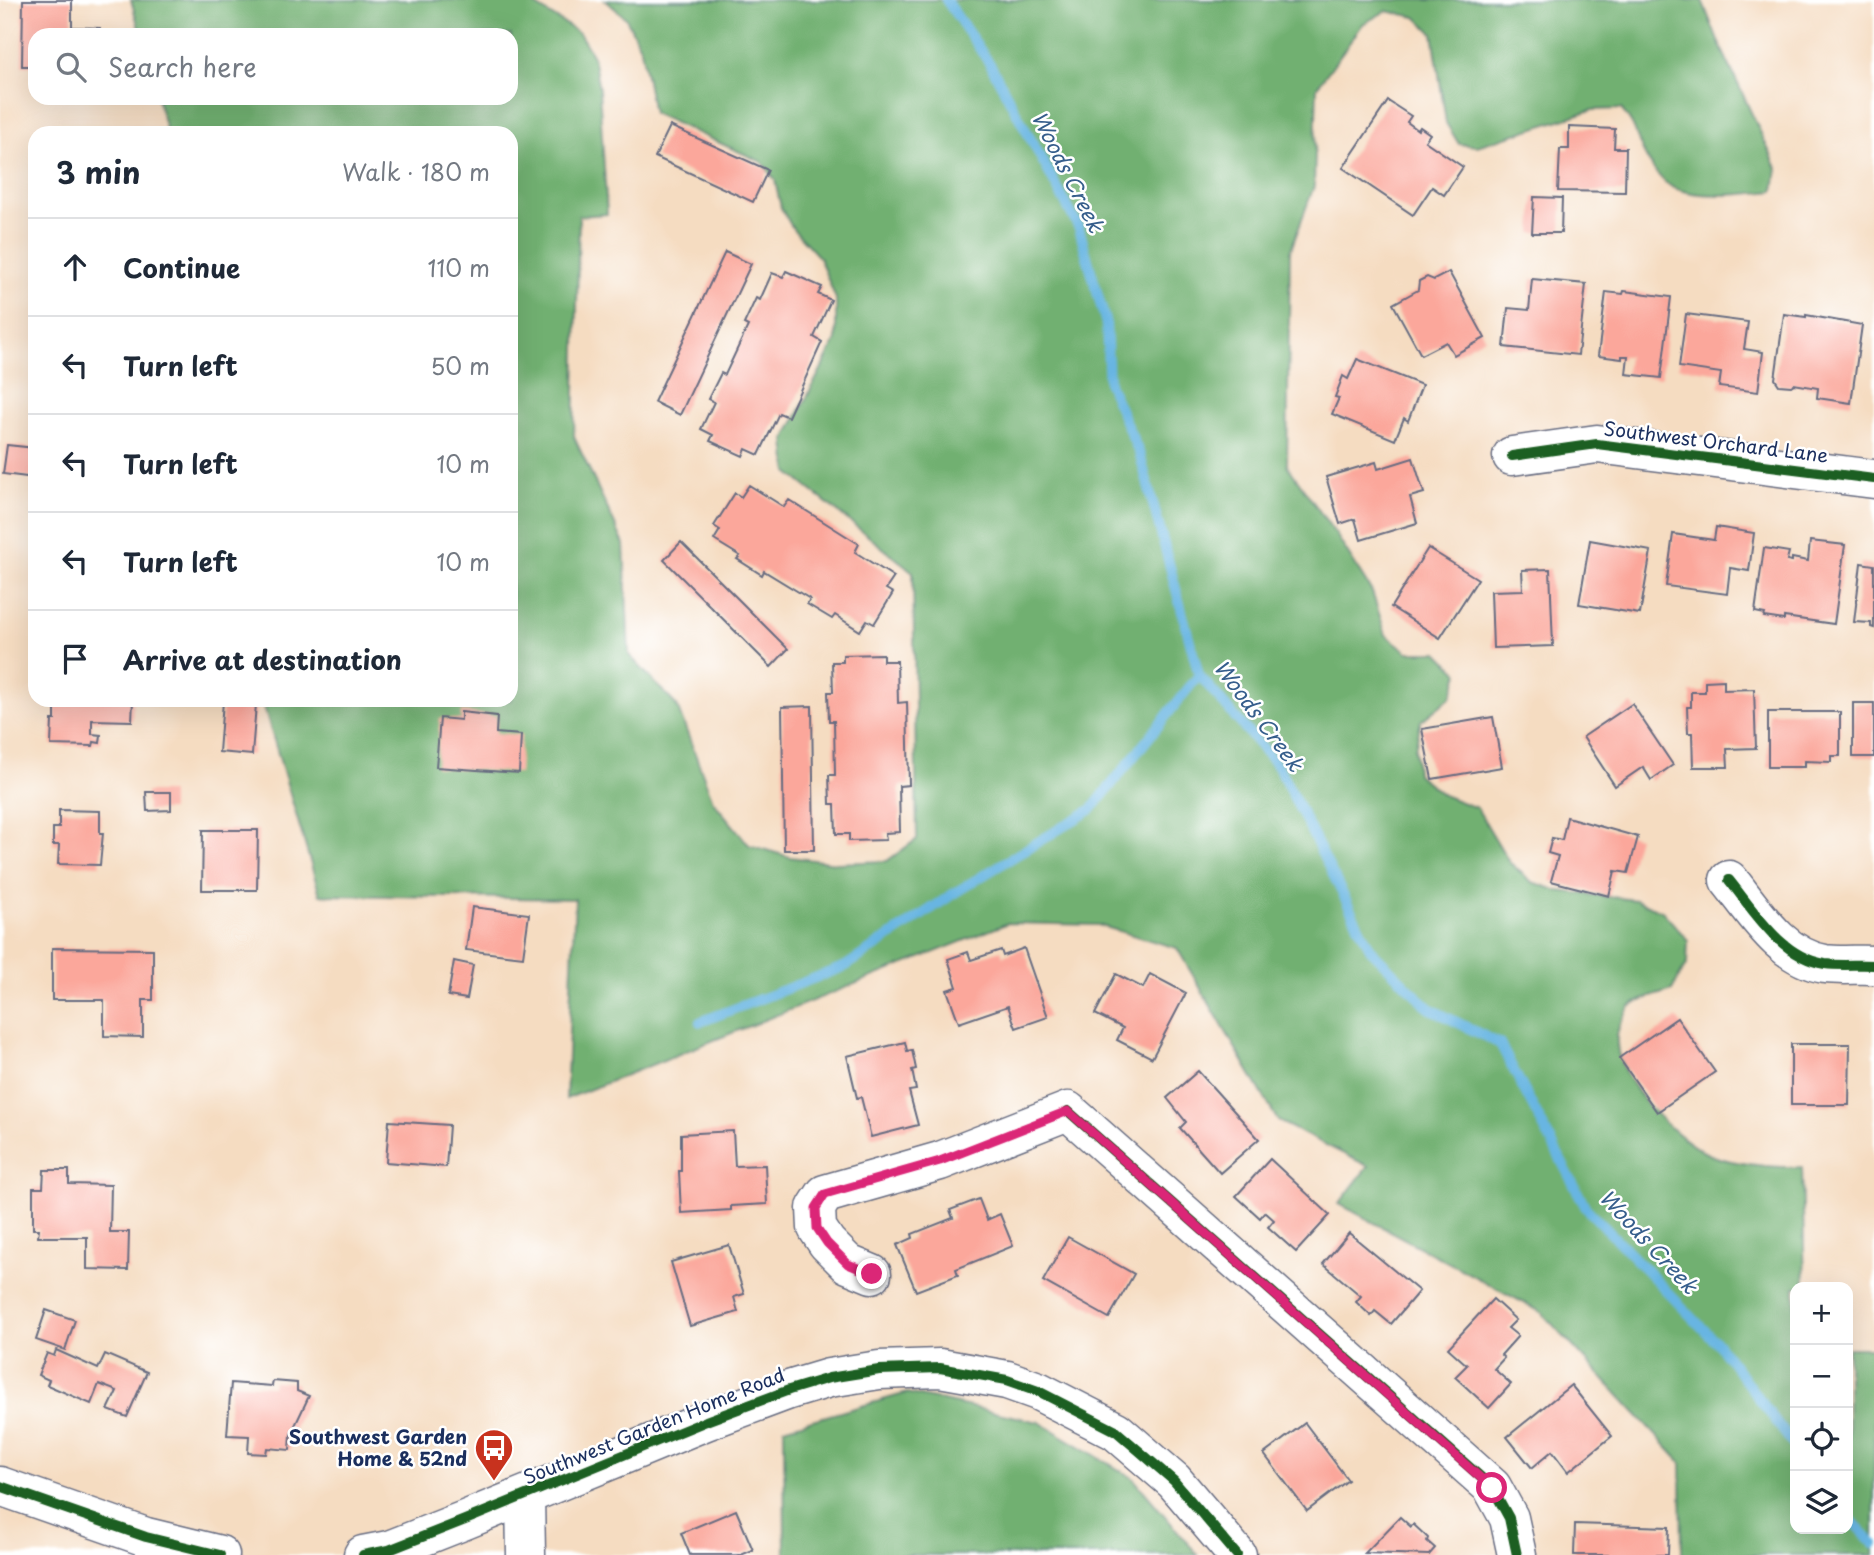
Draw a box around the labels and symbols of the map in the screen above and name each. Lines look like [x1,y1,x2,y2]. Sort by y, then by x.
water label: Woods Creek [1024,105,1114,238]
street label: Southwest Orchard Lane [1602,413,1830,469]
water label: Woods Creek [1207,652,1313,778]
water label: Woods Creek [1593,1181,1707,1301]
route end [856,1258,887,1289]
street label: Southwest Garden Home Road [519,1360,789,1490]
place label: Southwest Garden Home & 52nd [289,1422,467,1472]
bus stop icon: Southwest Garden Home & 52nd [473,1427,515,1482]
route start [1476,1472,1507,1503]

